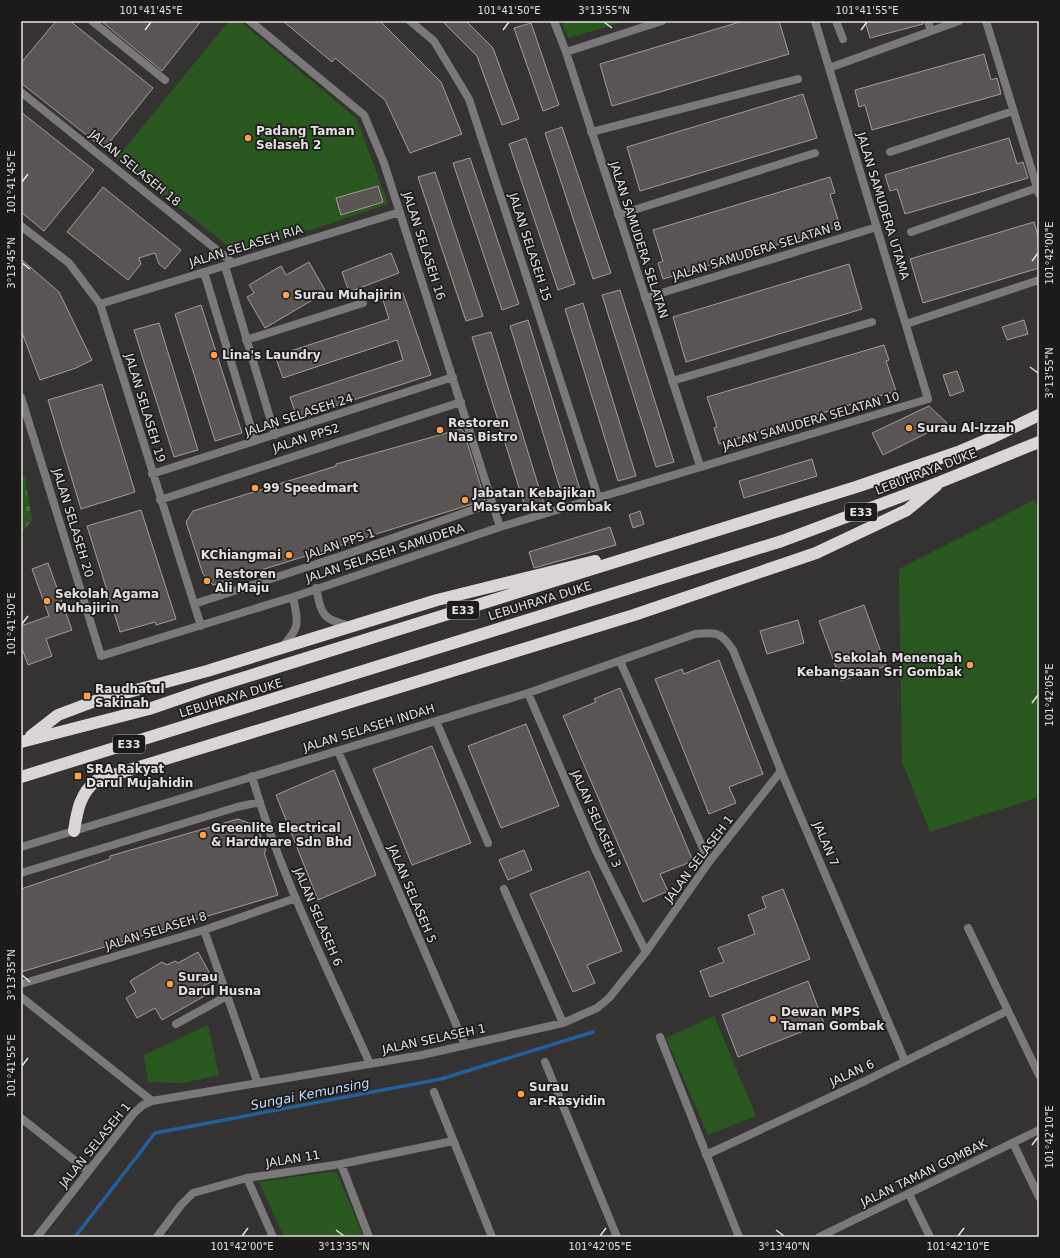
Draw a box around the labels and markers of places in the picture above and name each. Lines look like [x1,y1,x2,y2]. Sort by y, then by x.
place label: Padang Taman Selaseh 2 [256,124,354,152]
marker: Padang Taman Selaseh 2 [243,133,253,143]
place label: Surau Muhajirin [294,288,402,302]
marker: Surau Muhajirin [281,290,291,300]
place label: Lina's Laundry [222,348,321,362]
marker: Lina's Laundry [209,350,219,360]
place label: Restoren Nas Bistro [448,416,518,444]
place label: Surau Al-Izzah [917,421,1014,435]
marker: Surau Al-Izzah [904,423,914,433]
marker: Restoren Nas Bistro [435,425,445,435]
place label: 99 Speedmart [263,481,358,495]
marker: 99 Speedmart [250,483,260,493]
place label: Jabatan Kebajikan Masyarakat Gombak [472,486,612,514]
marker: Jabatan Kebajikan Masyarakat Gombak [460,495,470,505]
place label: KChiangmai [201,548,281,562]
marker: KChiangmai [284,550,294,560]
place label: Restoren Ali Maju [215,567,276,595]
marker: Restoren Ali Maju [202,576,212,586]
place label: Sekolah Agama Muhajirin [55,587,159,615]
marker: Sekolah Agama Muhajirin [42,596,52,606]
place label: Sekolah Menengah Kebangsaan Sri Gombak [797,651,963,679]
marker: Sekolah Menengah Kebangsaan Sri Gombak [965,660,975,670]
place label: Raudhatul Sakinah [95,682,165,710]
marker: Raudhatul Sakinah [82,691,92,701]
place label: SRA Rakyat Darul Mujahidin [86,762,193,790]
marker: SRA Rakyat Darul Mujahidin [73,771,83,781]
place label: Greenlite Electrical & Hardware Sdn Bhd [211,821,352,849]
marker: Greenlite Electrical & Hardware Sdn Bhd [198,830,208,840]
place label: Surau Darul Husna [178,970,261,998]
marker: Surau Darul Husna [165,979,175,989]
place label: Dewan MPS Taman Gombak [781,1005,885,1033]
marker: Dewan MPS Taman Gombak [768,1014,778,1024]
place label: Surau ar-Rasyidin [529,1080,606,1108]
marker: Surau ar-Rasyidin [516,1089,526,1099]

